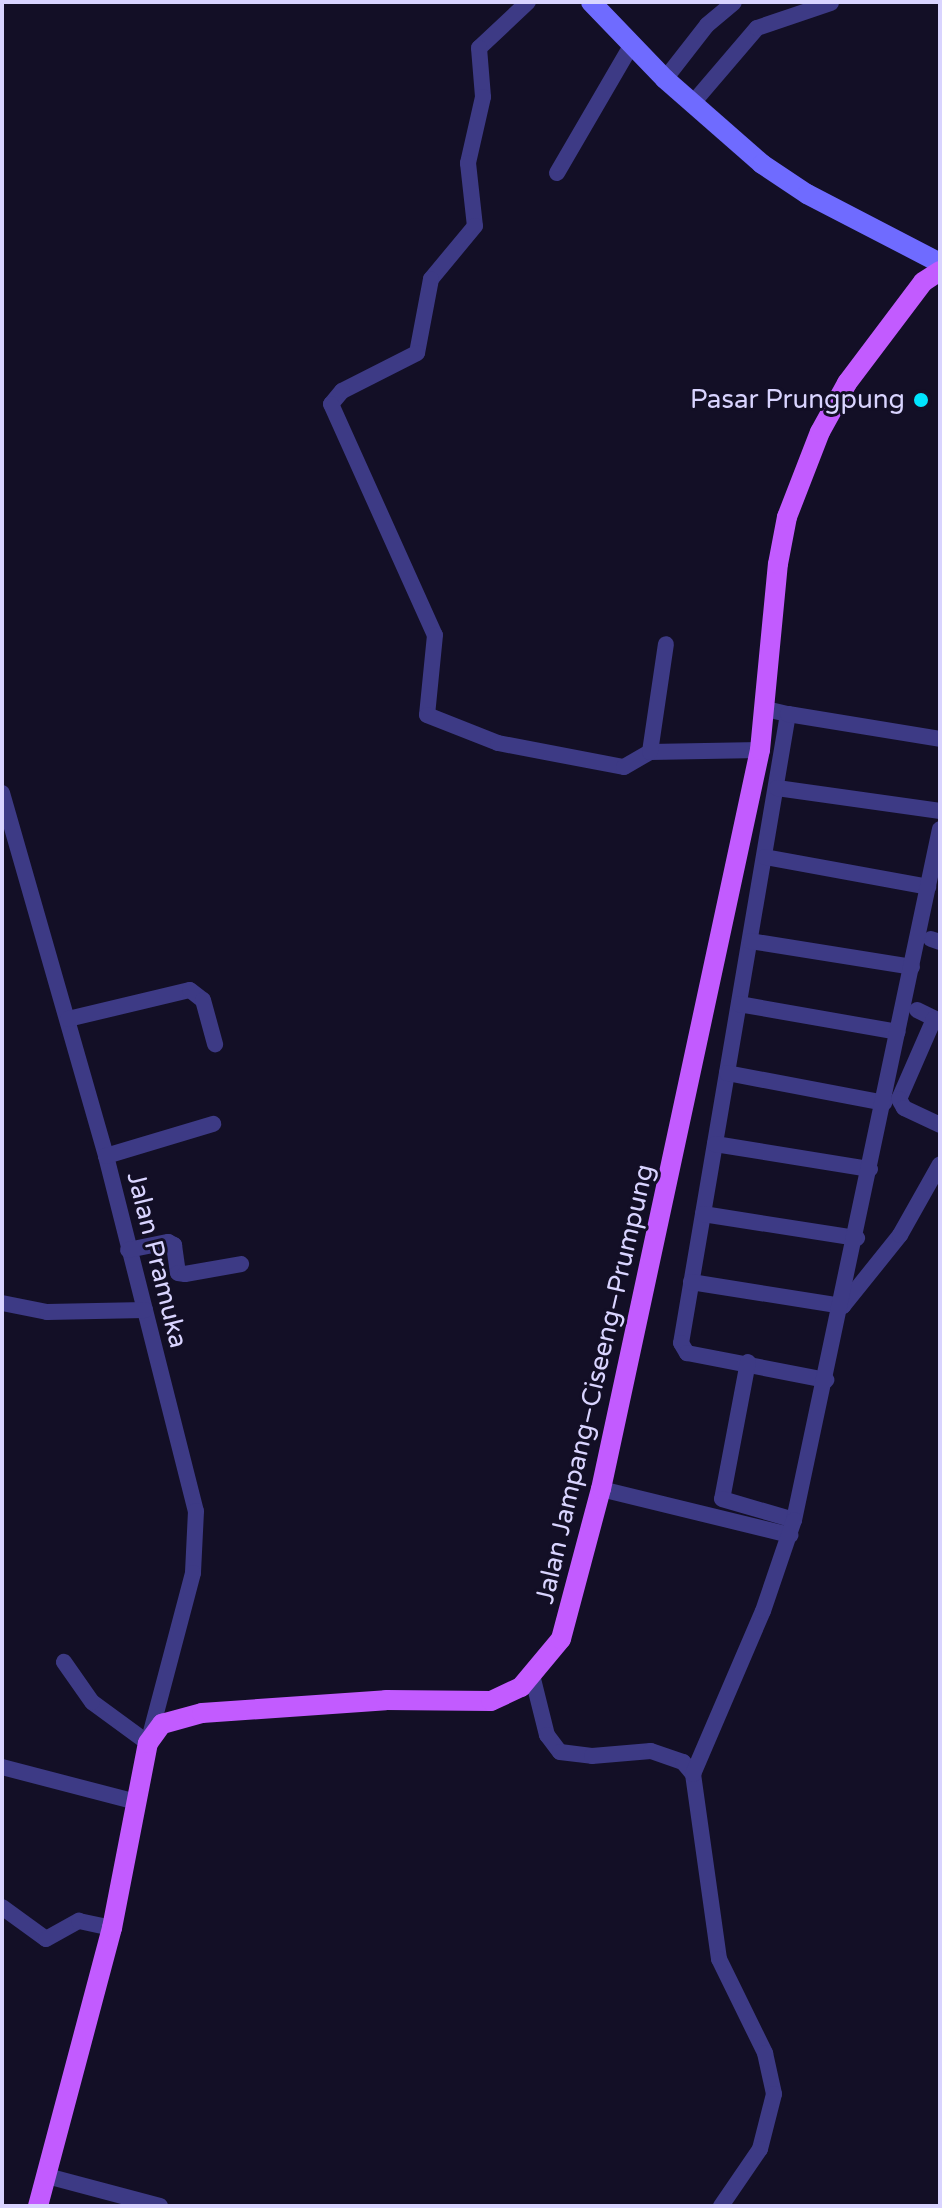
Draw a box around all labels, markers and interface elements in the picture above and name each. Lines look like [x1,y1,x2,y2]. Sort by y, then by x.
place label: Pasar Prungpung [690,384,905,416]
marker: Pasar Prungpung [912,391,930,409]
street label: Jalan Jampang–Ciseeng–Prumpung [529,1161,661,1607]
street label: Jalan Pramuka [120,1169,194,1351]

